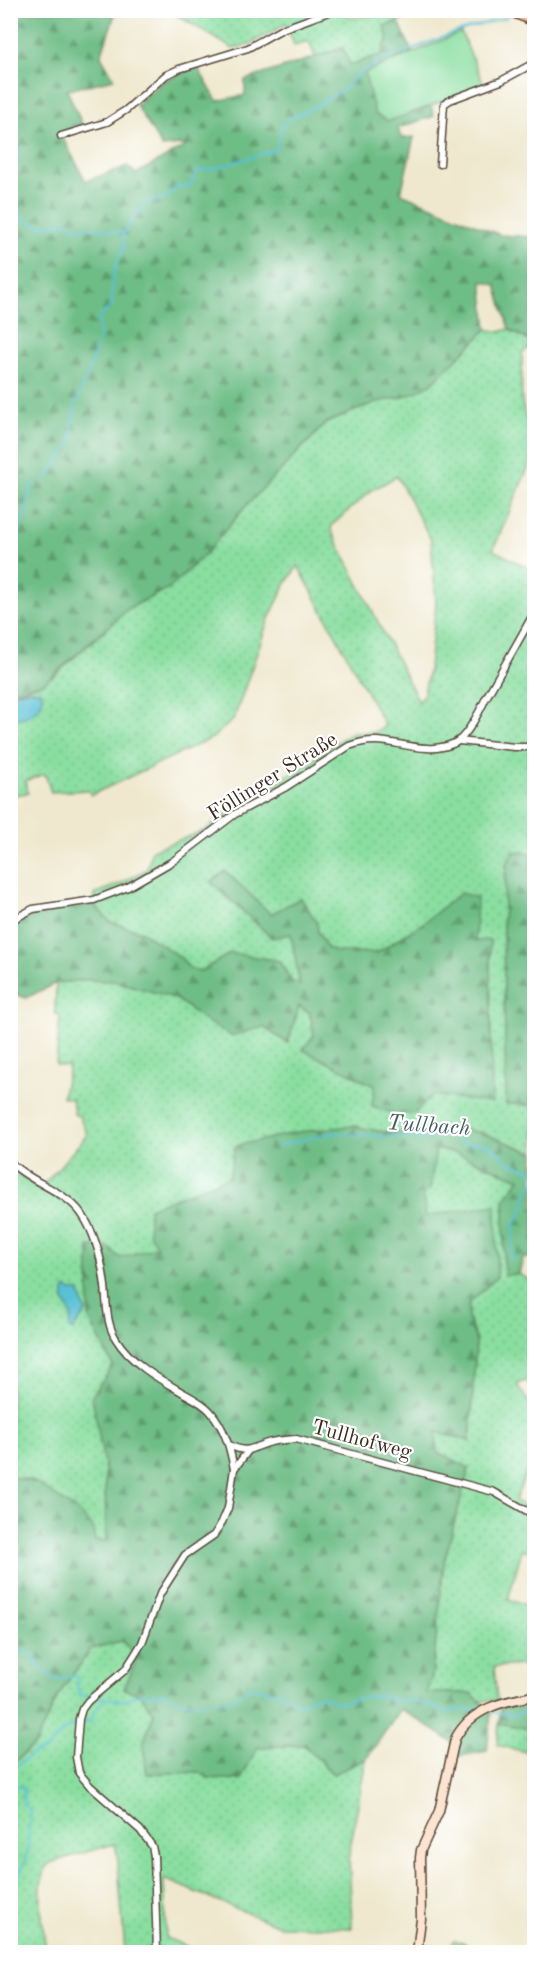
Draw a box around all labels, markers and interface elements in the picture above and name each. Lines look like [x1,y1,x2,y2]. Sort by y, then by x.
street label: Föllinger Straße [204,729,341,826]
water label: Tullbach [386,1112,471,1140]
street label: Tullhofweg [309,1417,415,1464]

